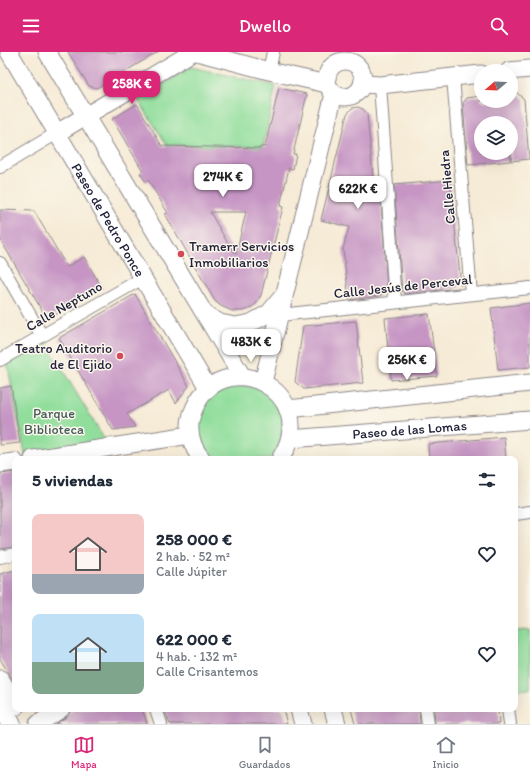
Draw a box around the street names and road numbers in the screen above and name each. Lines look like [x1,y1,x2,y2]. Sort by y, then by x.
street label: Calle Hiedra [436,149,459,225]
street label: Paseo de Pedro Ponce [68,160,148,280]
street label: Calle Jesús de Perceval [333,271,473,302]
street label: Calle Neptuno [23,278,105,335]
street label: Paseo de las Lomas [352,417,468,443]

